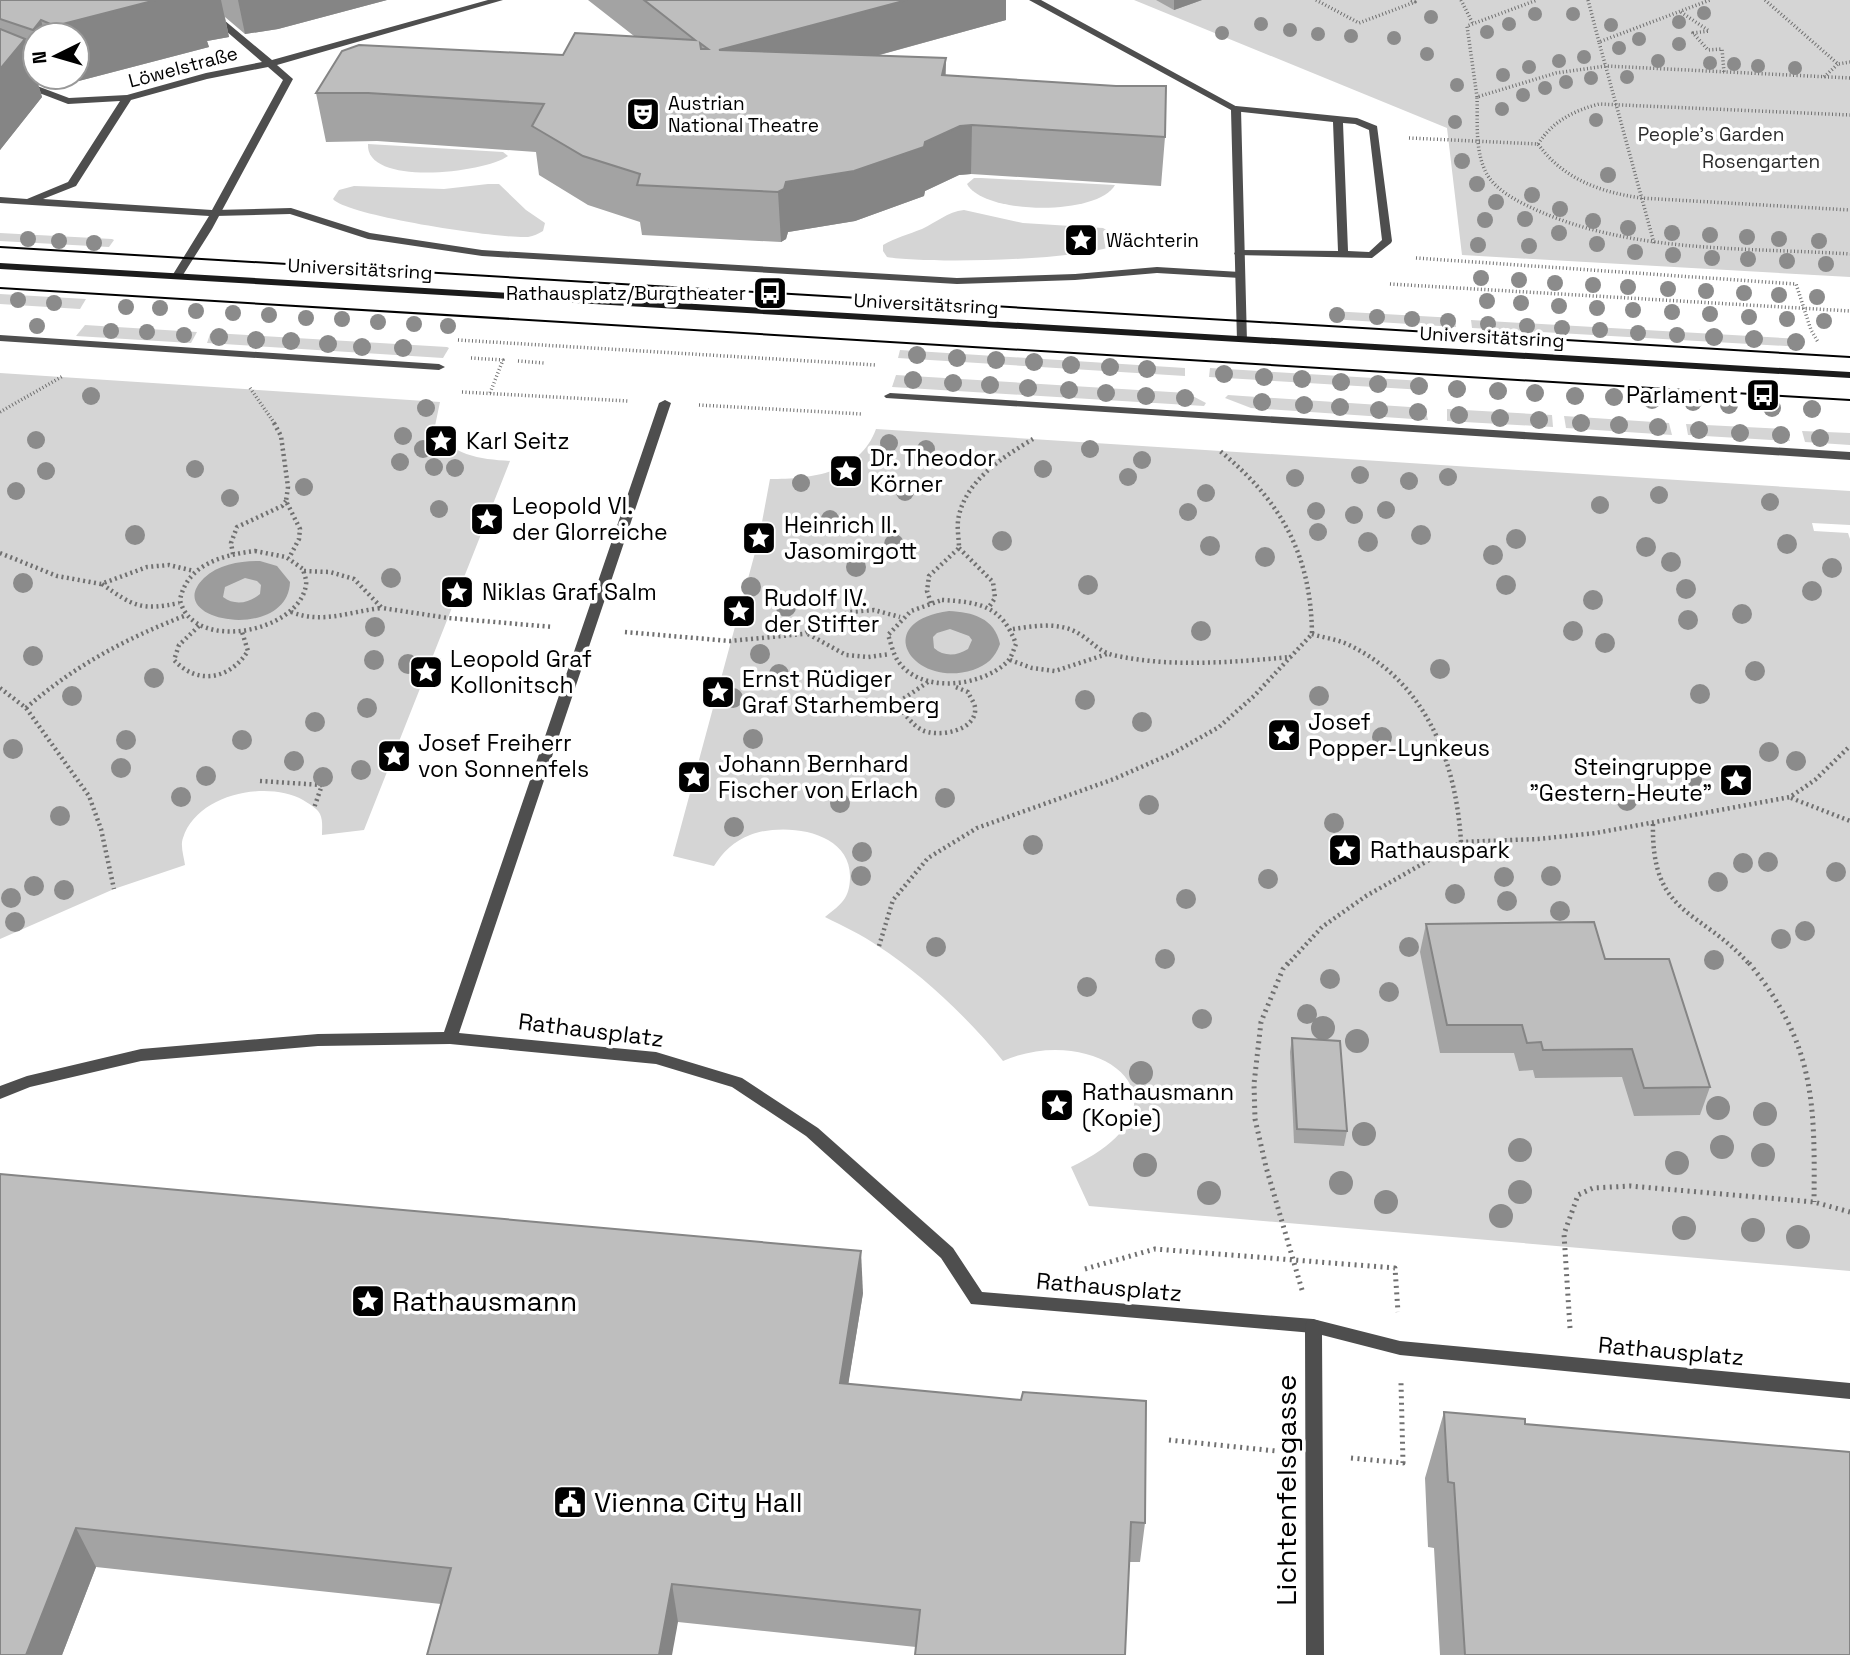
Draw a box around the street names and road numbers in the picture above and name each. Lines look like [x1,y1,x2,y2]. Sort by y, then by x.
street label: Löwelstraße [126,40,240,94]
street label: Universitätsring [287,253,433,285]
street label: Universitätsring [853,288,999,320]
street label: Universitätsring [1419,321,1565,353]
street label: Rathausplatz [517,1006,665,1054]
street label: Rathausplatz [1035,1266,1183,1308]
street label: Rathausplatz [1597,1330,1745,1372]
street label: Lichtenfelsgasse [1268,1374,1304,1606]

